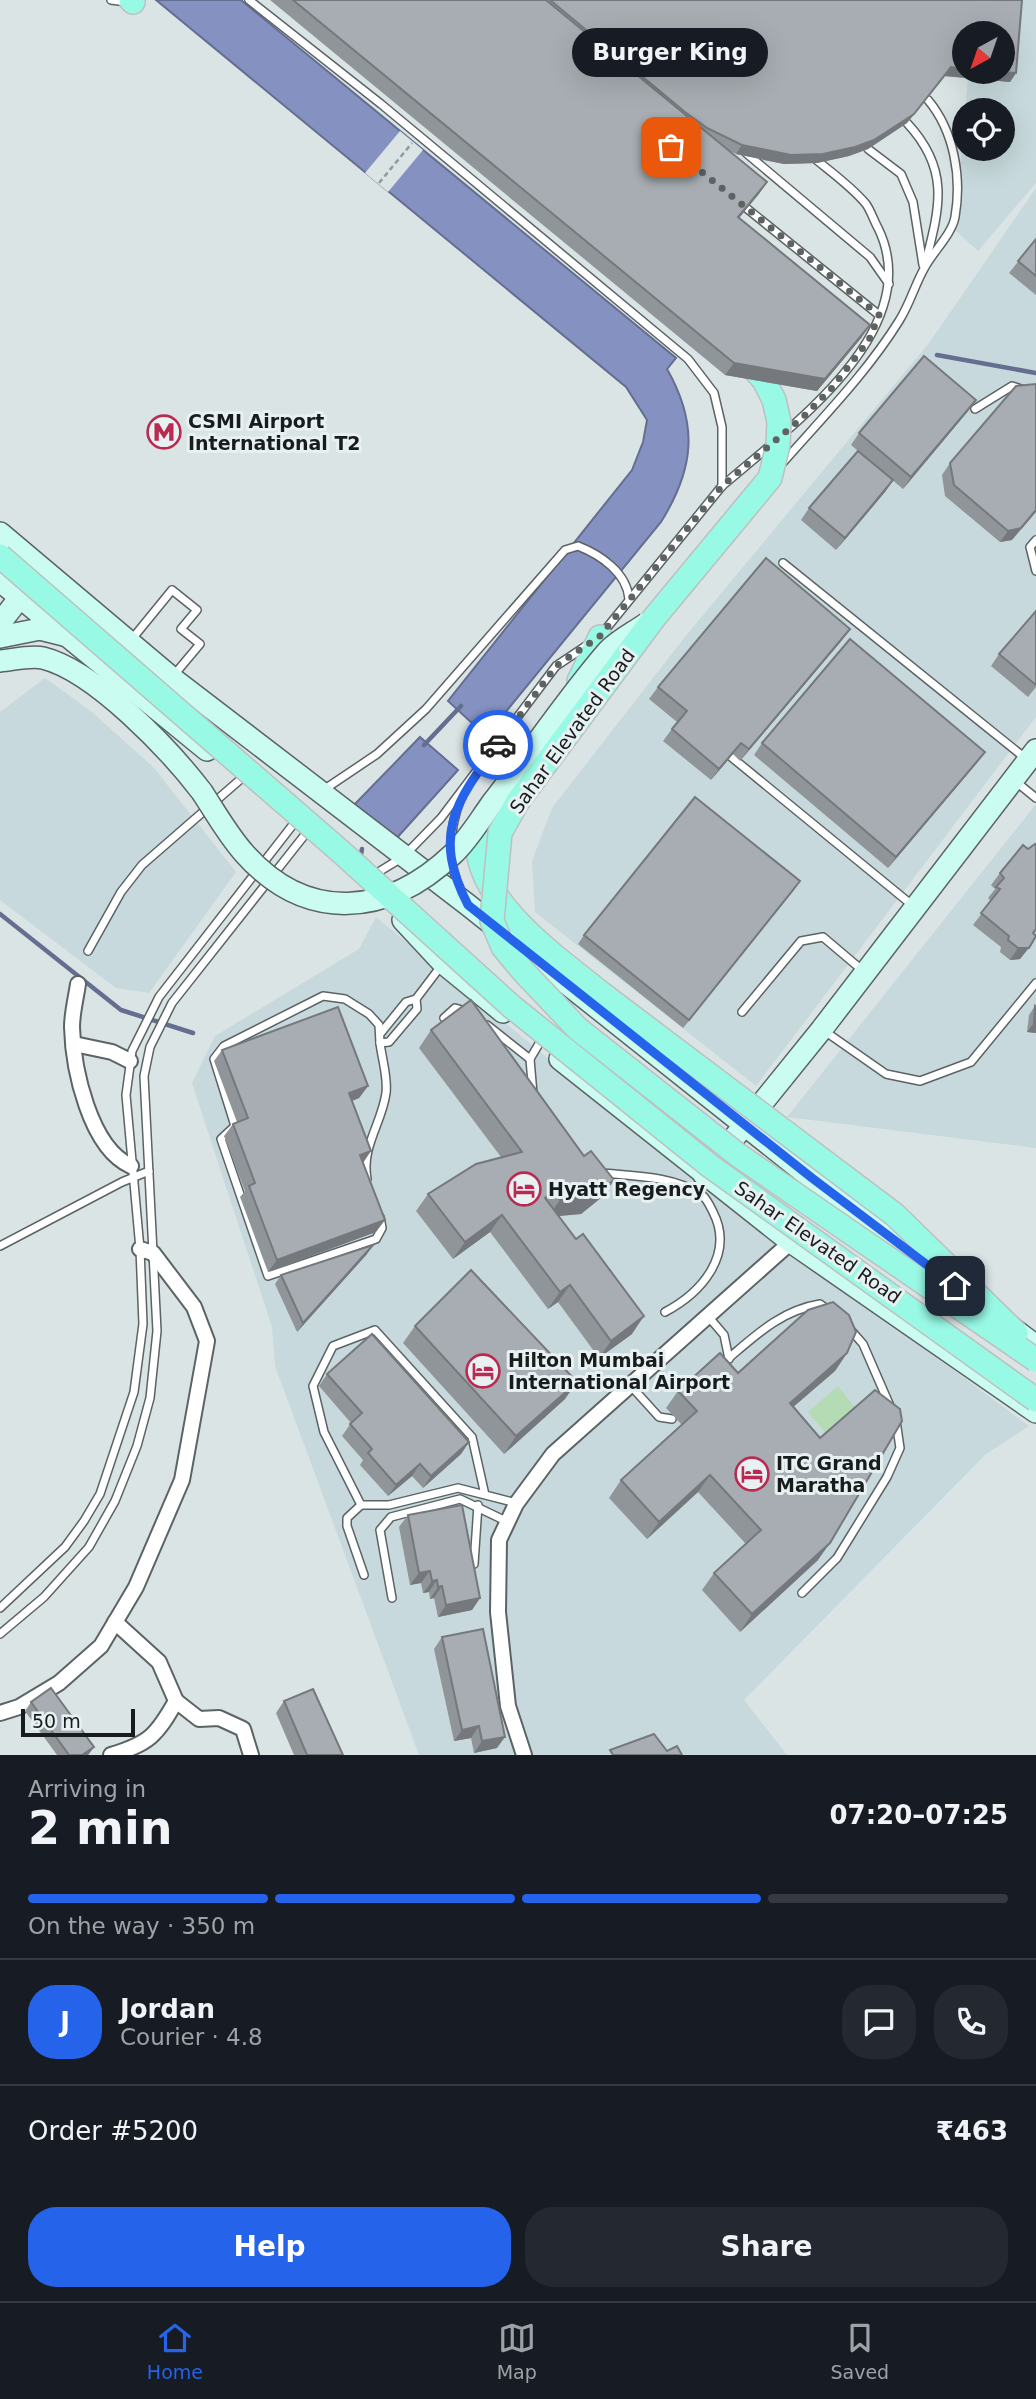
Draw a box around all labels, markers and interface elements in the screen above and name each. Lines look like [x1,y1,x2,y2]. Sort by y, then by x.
north arrow [952,21,1015,84]
map controls [952,21,1015,161]
callout: Burger King [573,28,769,77]
text: Burger King [592,39,748,65]
button: locate [952,98,1015,161]
pin [641,117,701,177]
icon: bag [652,128,690,166]
place label: CSMI Airport International T2 [188,410,361,454]
metro station icon: CSMI Airport International T2 [145,413,183,451]
street label: Sahar Elevated Road [505,644,639,818]
courier [463,710,533,780]
icon: car [479,726,517,764]
hotel icon: Hyatt Regency [505,1170,543,1208]
street label: Sahar Elevated Road [731,1176,905,1308]
place label: Hyatt Regency [548,1178,706,1200]
pin [925,1256,985,1316]
icon: home [936,1267,974,1305]
place label: Hilton Mumbai International Airport [508,1349,730,1393]
hotel icon: Hilton Mumbai International Airport [464,1352,502,1390]
place label: ITC Grand Maratha [776,1452,882,1496]
hotel icon: ITC Grand Maratha [733,1455,771,1493]
scale bar [21,1706,135,1738]
text: 50 m [32,1710,81,1732]
text: Arriving in [28,1776,146,1802]
text: 07:20–07:25 [829,1800,1008,1830]
text: 2 min [28,1801,172,1855]
text: On the way · 350 m [28,1913,255,1939]
button: chat [842,1985,916,2059]
button: phone [934,1985,1008,2059]
text: Jordan [120,1994,215,2024]
text: J [60,2007,70,2037]
text: Courier · 4.8 [120,2024,263,2050]
text: Order #5200 [28,2116,198,2146]
text: ₹463 [936,2116,1008,2146]
button: Help [28,2207,511,2287]
button: Share [525,2207,1008,2287]
tab: Home [147,2319,203,2383]
tab: Map [497,2319,537,2383]
tab: Saved [830,2319,889,2383]

